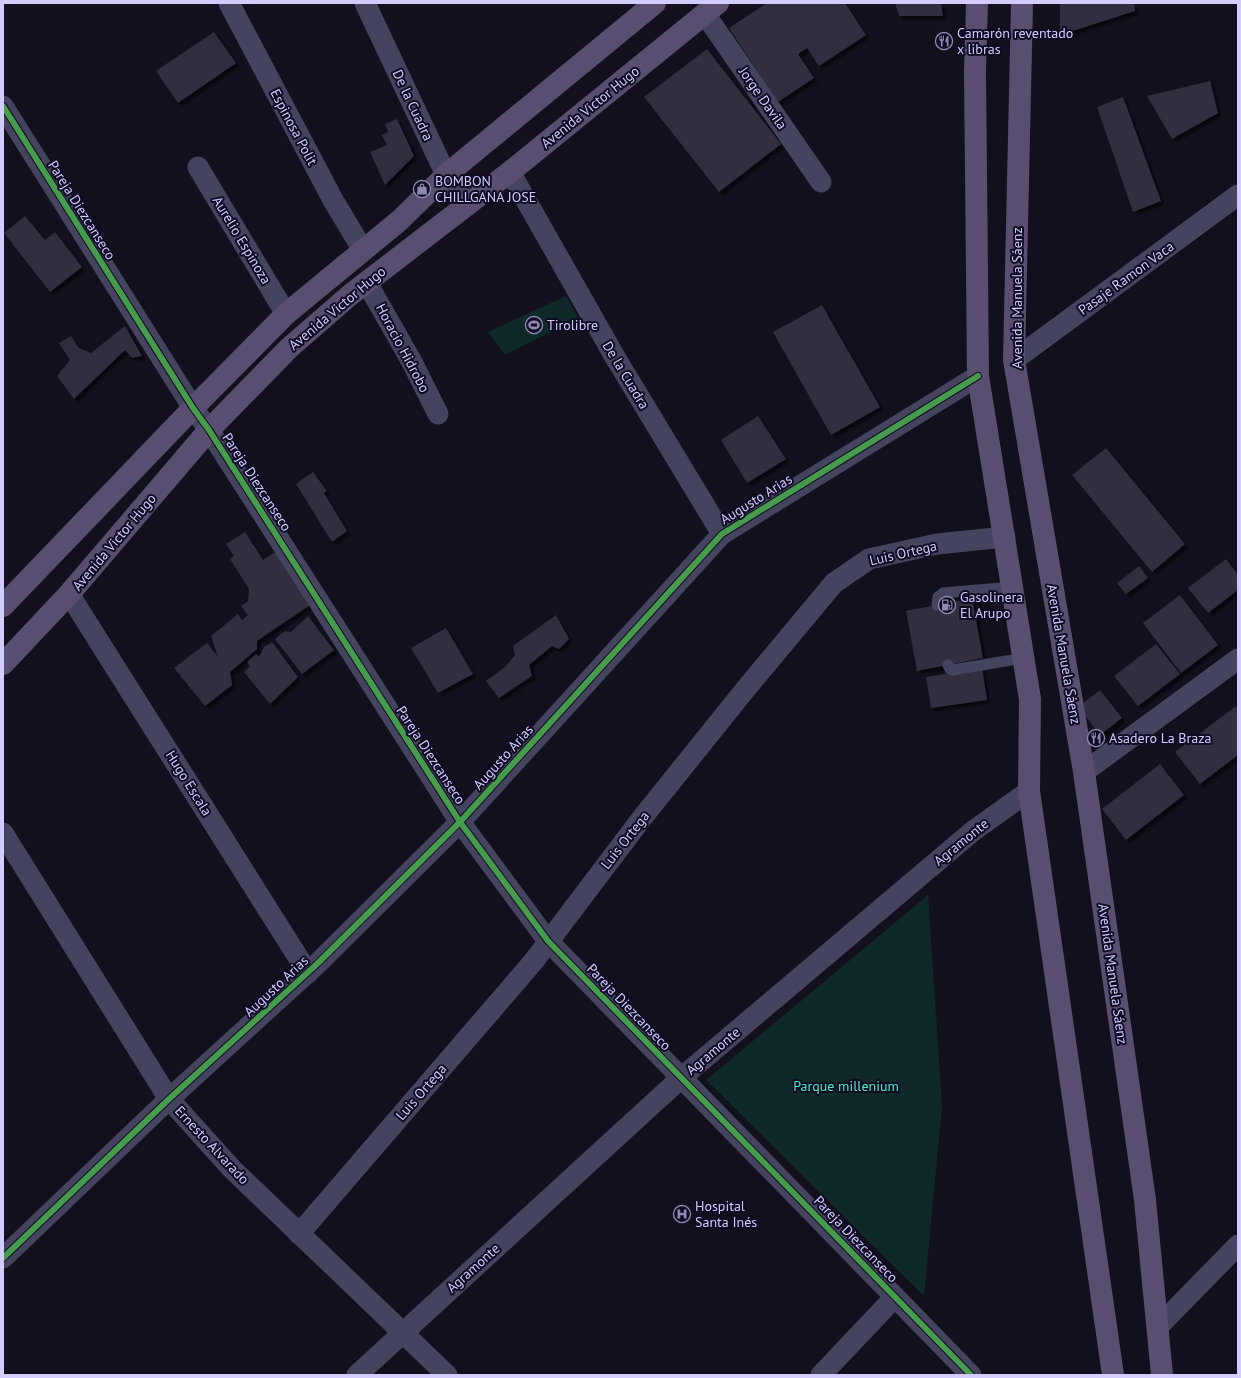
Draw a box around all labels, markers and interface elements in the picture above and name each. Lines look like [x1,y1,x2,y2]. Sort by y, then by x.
place label: Camarón reventado x libras [957,24,1073,58]
restaurant icon: Camarón reventado x libras [934,31,954,51]
street label: Avenida Victor Hugo [537,62,643,152]
street label: Jorge Davila [734,62,791,133]
street label: De la Cuadra [389,67,437,143]
street label: Espinosa Polit [266,86,322,168]
street label: Pareja Diezcanseco [44,157,120,263]
place label: BOMBON CHILLGANA JOSE [435,172,536,206]
shop icon: BOMBON CHILLGANA JOSE [412,179,432,199]
street label: Aurelio Espinoza [209,193,275,287]
street label: Avenida Manuela Sáenz [1008,227,1026,369]
street label: Pasaje Ramon Vaca [1075,237,1178,319]
street label: Avenida Victor Hugo [285,262,389,354]
street label: Horacio Hidrobo [372,301,434,395]
sports icon: Tirolibre [524,315,544,335]
place label: Tirolibre [547,316,598,334]
street label: De la Cuadra [599,338,653,412]
street label: Pareja Diezcanseco [218,429,296,535]
street label: Augusto Arias [717,470,795,528]
street label: Avenida Victor Hugo [68,490,160,594]
street label: Luis Ortega [868,536,939,569]
street label: Avenida Manuela Sáenz [1043,583,1085,725]
place label: Gasolinera El Arupo [960,588,1023,622]
fuel station icon: Gasolinera El Arupo [937,595,957,615]
street label: Pareja Diezcanseco [392,702,470,808]
street label: Augusto Arias [469,721,537,793]
restaurant icon: Asadero La Braza [1086,728,1106,748]
place label: Asadero La Braza [1109,729,1211,747]
street label: Hugo Escala [162,747,216,819]
street label: Luis Ortega [597,807,653,873]
street label: Agramonte [930,814,992,870]
street label: Avenida Manuela Sáenz [1094,903,1132,1045]
street label: Augusto Arias [240,952,312,1020]
street label: Pareja Diezcanseco [583,960,675,1054]
street label: Agramonte [682,1023,744,1079]
street label: Luis Ortega [392,1060,450,1124]
park label: Parque millenium [793,1077,899,1095]
street label: Ernesto Alvarado [171,1102,253,1188]
street label: Pareja Diezcanseco [810,1192,902,1286]
place label: Hospital Santa Inés [695,1197,757,1231]
hospital icon: Hospital Santa Inés [672,1204,692,1224]
street label: Agramonte [443,1239,503,1297]

